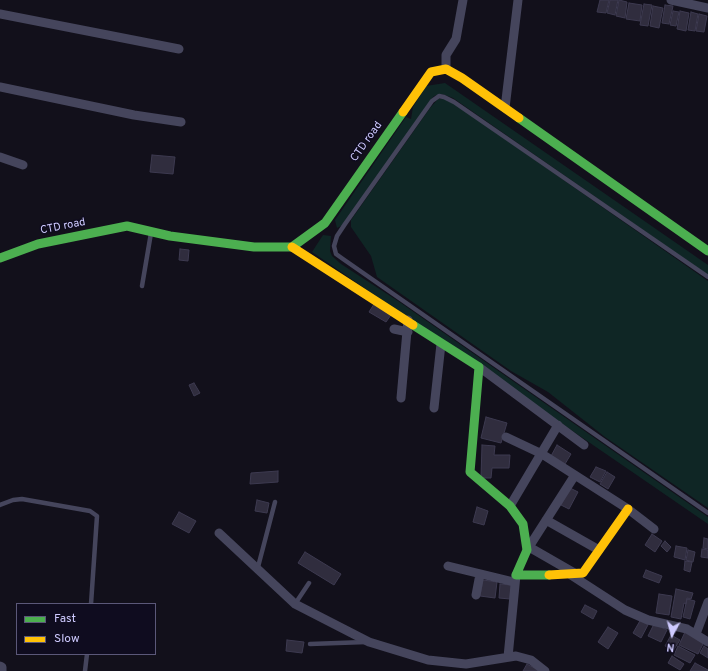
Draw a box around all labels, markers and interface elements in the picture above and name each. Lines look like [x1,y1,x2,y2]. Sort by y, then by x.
street label: CTD road [348,119,386,165]
street label: CTD road [39,216,87,238]
legend [16,603,156,655]
text: Fast [54,611,76,627]
north arrow [652,615,692,655]
text: Slow [54,631,80,647]
text: N [666,639,675,654]

